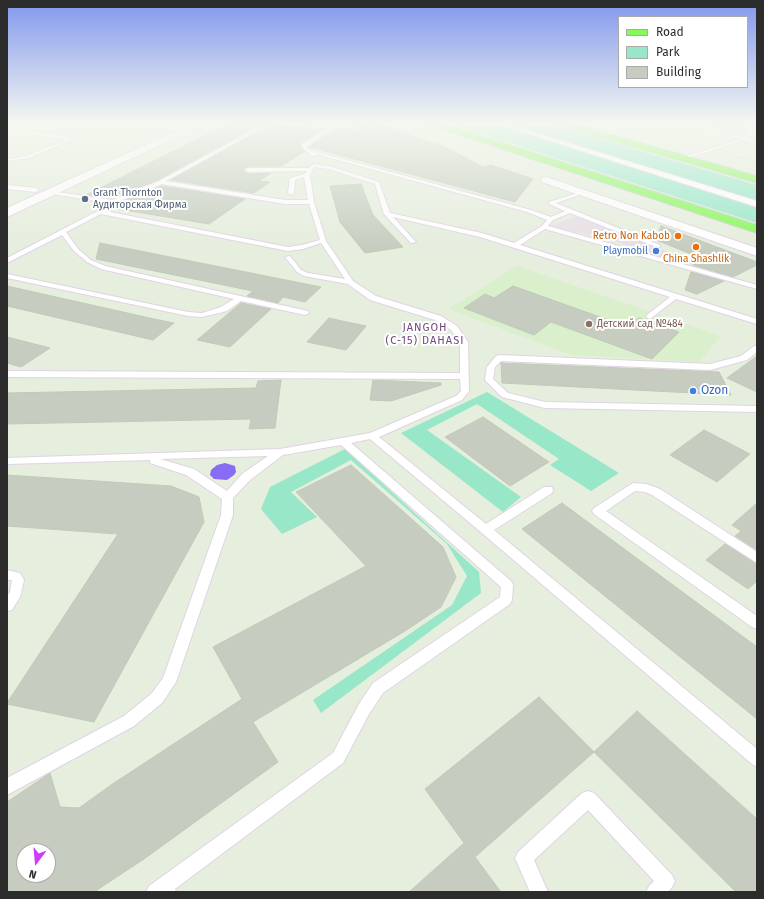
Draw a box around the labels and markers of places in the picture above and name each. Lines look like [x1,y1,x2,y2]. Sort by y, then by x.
place label: Grant Thornton Аудиторская Фирма [93,187,187,210]
marker: Grant Thornton Аудиторская Фирма [80,194,90,204]
place label: Retro Non Kabob [593,230,670,242]
marker: Retro Non Kabob [673,231,683,241]
marker: China Shashlik [691,242,701,252]
place label: Playmobil [603,245,648,257]
marker: Playmobil [651,246,661,256]
place label: China Shashlik [663,253,729,265]
place label: Детский сад №484 [597,318,683,330]
marker: Детский сад №484 [584,319,594,329]
place label: Ozon [701,384,728,398]
marker: Ozon [688,386,698,396]

